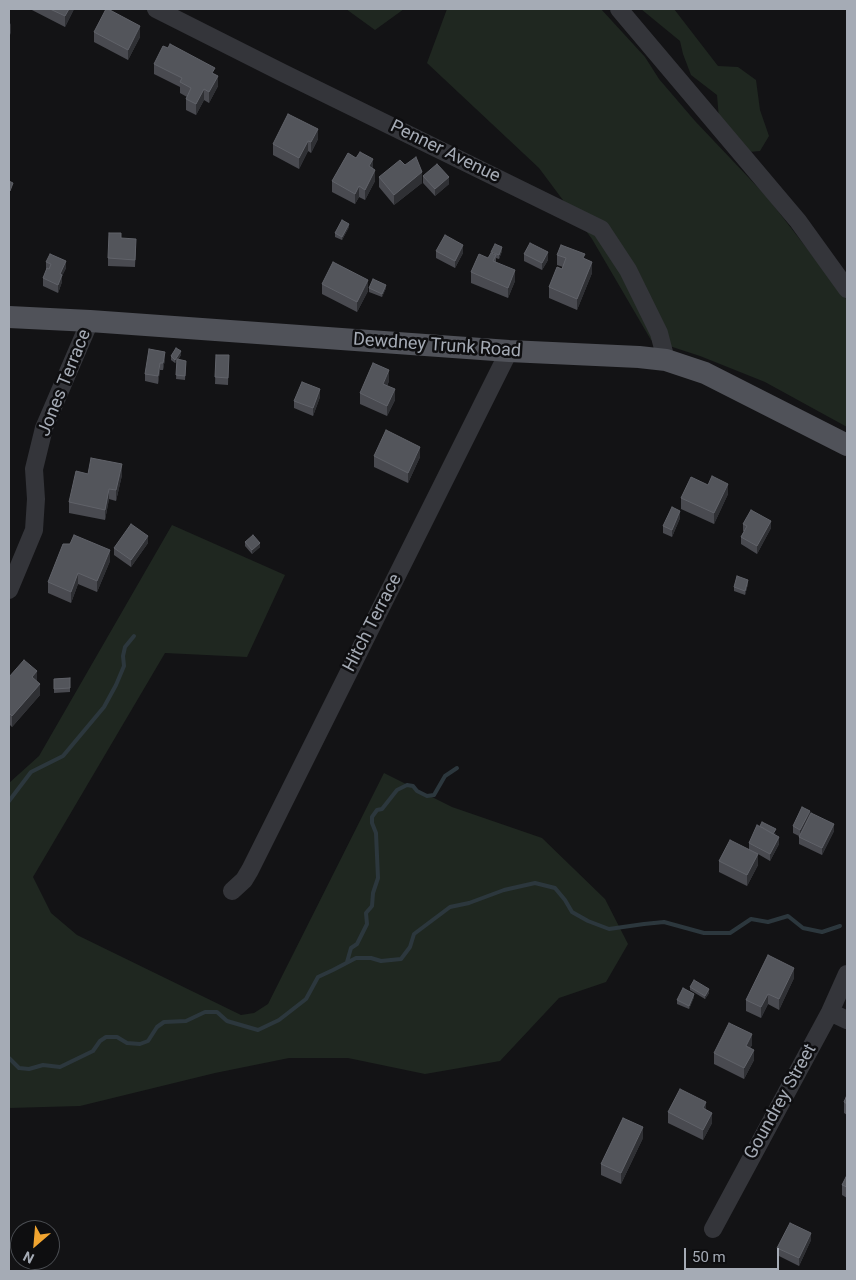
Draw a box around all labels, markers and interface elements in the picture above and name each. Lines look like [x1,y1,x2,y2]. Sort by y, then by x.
street label: Penner Avenue [387,116,503,188]
street label: Jones Terrace [34,326,96,440]
street label: Dewdney Trunk Road [352,329,522,363]
street label: Hitch Terrace [339,570,407,676]
street label: Goundrey Street [740,1041,822,1163]
north arrow [10,1220,60,1270]
scale bar [686,1238,781,1270]
text: N [21,1248,37,1267]
text: 50 m [692,1248,726,1266]

